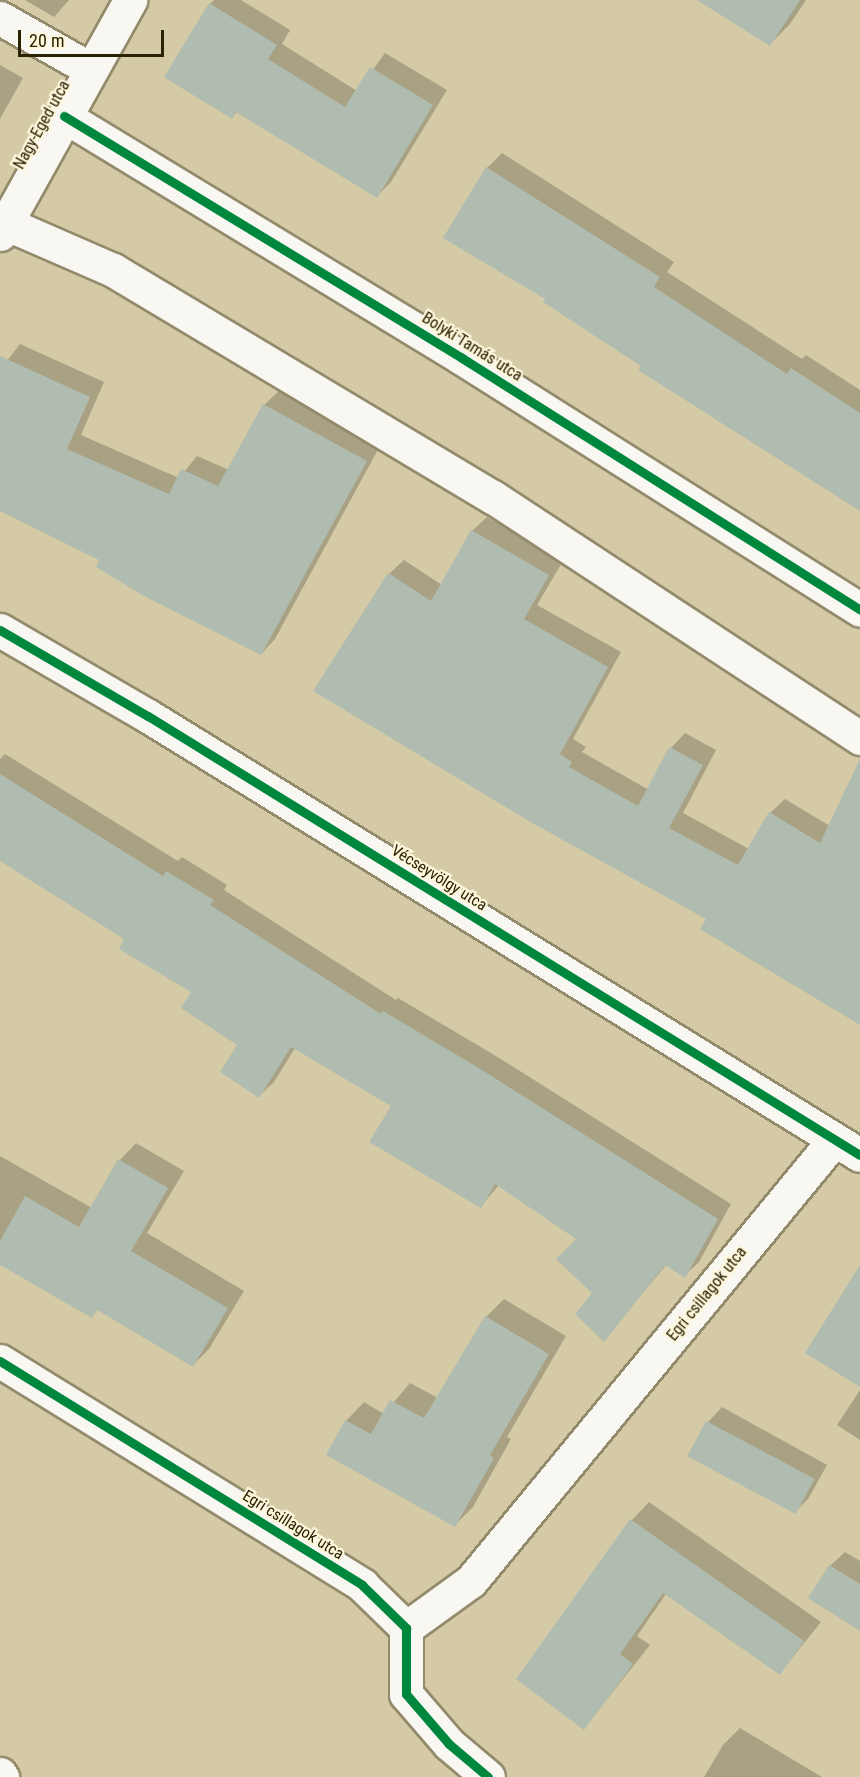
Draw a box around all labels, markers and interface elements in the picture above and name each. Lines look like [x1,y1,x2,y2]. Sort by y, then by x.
scale bar [21,18,166,56]
text: 20 m [29,30,64,51]
street label: Nagy-Eged utca [10,77,74,173]
street label: Bolyki Tamás utca [418,308,526,386]
street label: Vécseyvölgy utca [388,841,490,915]
street label: Egri csillagok utca [663,1243,751,1345]
street label: Egri csillagok utca [239,1486,347,1564]

